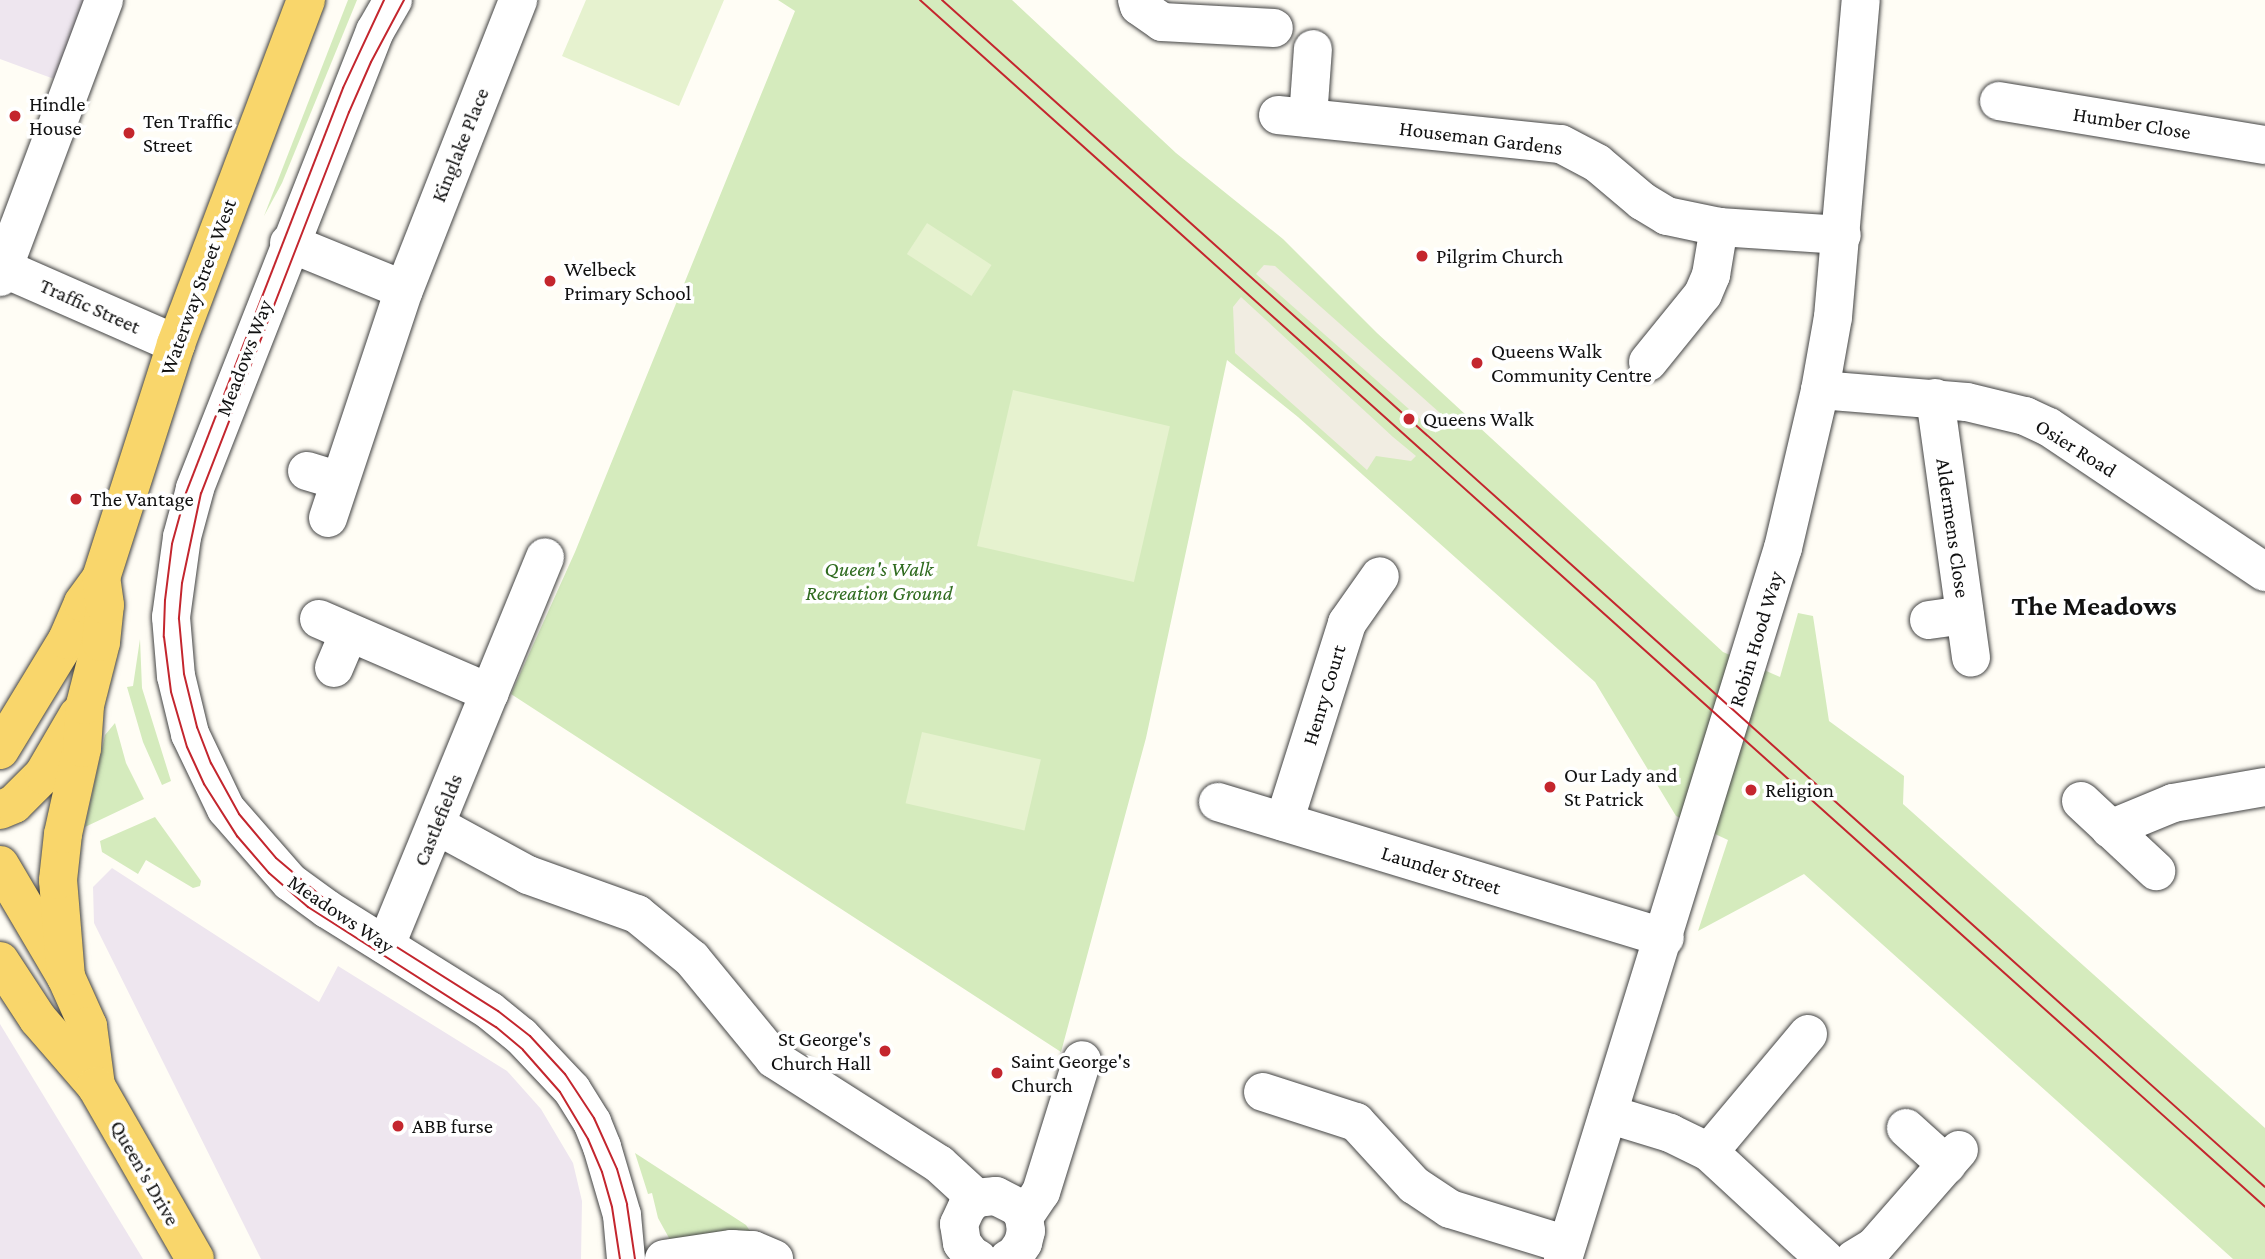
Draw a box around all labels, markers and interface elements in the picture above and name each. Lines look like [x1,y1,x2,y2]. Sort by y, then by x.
street label: Kinglake Place [426,84,494,206]
place label: Hindle House [29,91,85,141]
street label: Humber Close [2071,101,2193,145]
marker: Hindle House [7,108,23,124]
place label: Ten Traffic Street [143,108,232,158]
street label: Houseman Gardens [1398,115,1564,161]
marker: Ten Traffic Street [121,125,137,141]
street label: Waterway Street West [154,195,242,379]
place label: Pilgrim Church [1436,243,1563,269]
marker: Pilgrim Church [1414,248,1430,264]
place label: Welbeck Primary School [564,256,691,306]
street label: Traffic Street [36,273,144,339]
marker: Welbeck Primary School [542,273,558,289]
street label: Meadows Way [210,296,278,420]
place label: Queens Walk Community Centre [1491,338,1652,388]
marker: Queens Walk Community Centre [1469,355,1485,371]
place label: Queens Walk [1423,406,1534,432]
marker: Queens Walk [1401,411,1417,427]
street label: Osier Road [2031,413,2121,483]
street label: Aldermens Close [1931,457,1975,599]
place label: The Vantage [90,486,194,512]
marker: The Vantage [68,491,84,507]
park label: Queen's Walk Recreation Ground [805,556,953,606]
street label: Robin Hood Way [1723,568,1789,710]
district label: The Meadows [2011,589,2177,623]
street label: Henry Court [1297,642,1351,748]
place label: Our Lady and St Patrick [1564,762,1678,812]
street label: Castlefields [408,770,468,870]
place label: Religion [1765,777,1834,803]
marker: Our Lady and St Patrick [1542,779,1558,795]
marker: Religion [1743,782,1759,798]
street label: Launder Street [1378,840,1504,900]
street label: Meadows Way [283,869,399,959]
place label: St George's Church Hall [771,1026,871,1076]
marker: St George's Church Hall [877,1043,893,1059]
place label: Saint George's Church [1011,1048,1131,1098]
marker: Saint George's Church [989,1065,1005,1081]
place label: ABB furse [412,1113,493,1139]
street label: Queen's Drive [105,1116,185,1230]
marker: ABB furse [390,1118,406,1134]

